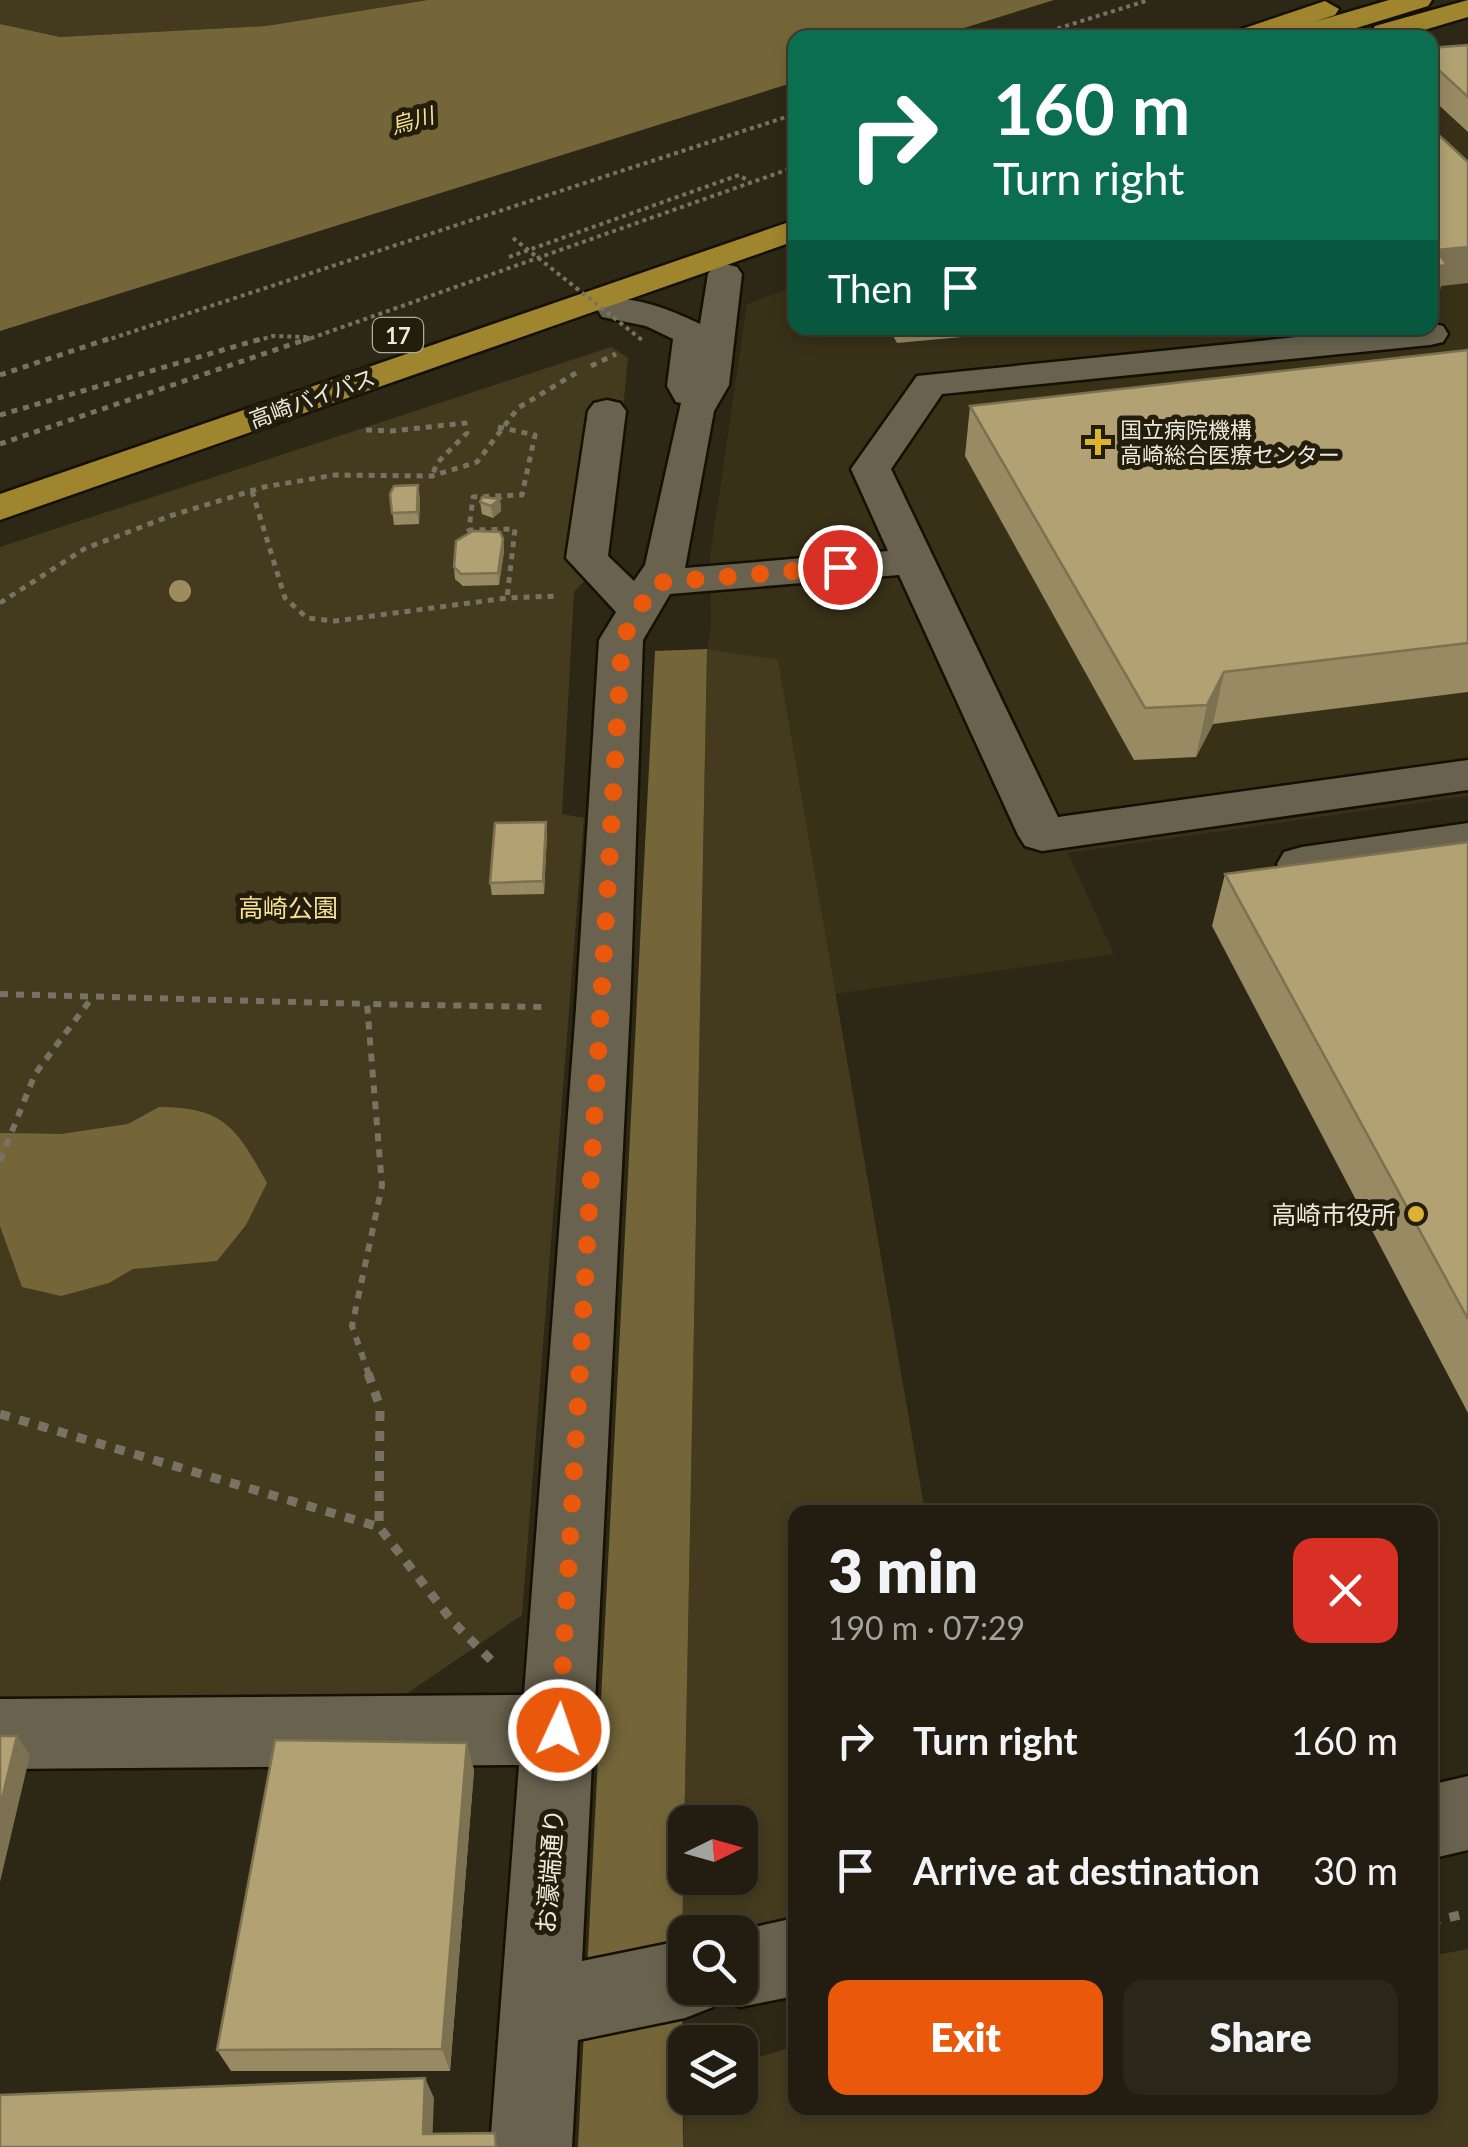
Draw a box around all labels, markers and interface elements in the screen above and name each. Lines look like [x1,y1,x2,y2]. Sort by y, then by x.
text: 160 m [993,66,1190,150]
icon: right [828,70,958,200]
water label: 烏川 [387,100,439,139]
text: Turn right [993,151,1184,205]
icon: arrive [933,260,988,315]
text: Then [828,265,913,311]
road number: 17 [373,318,423,352]
street label: 高崎バイパス [246,363,378,433]
place label: 国立病院機構 高崎総合医療センター [1120,416,1340,468]
marker: 国立病院機構 高崎総合医療センター [1085,429,1111,455]
pin [798,525,883,610]
icon: arrive [813,540,868,595]
park label: 高崎公園 [238,892,338,922]
place label: 高崎市役所 [1271,1199,1396,1229]
marker: 高崎市役所 [1405,1203,1427,1225]
text: 3 min [828,1534,978,1606]
button: close [1293,1538,1398,1643]
text: 190 m · 07:29 [828,1608,1025,1647]
position arrow [507,1678,611,1782]
icon: right [828,1713,883,1768]
text: Turn right [913,1717,1078,1763]
text: 160 m [1291,1717,1398,1763]
north arrow [668,1805,758,1895]
map controls [668,1805,758,2115]
street label: お濠端通り [530,1808,568,1934]
icon: arrive [828,1843,883,1898]
text: Arrive at destination [913,1847,1260,1893]
text: 30 m [1313,1847,1398,1893]
button: search [668,1915,758,2005]
button: Exit [828,1980,1103,2095]
button: Share [1123,1980,1398,2095]
button: layers [668,2025,758,2115]

